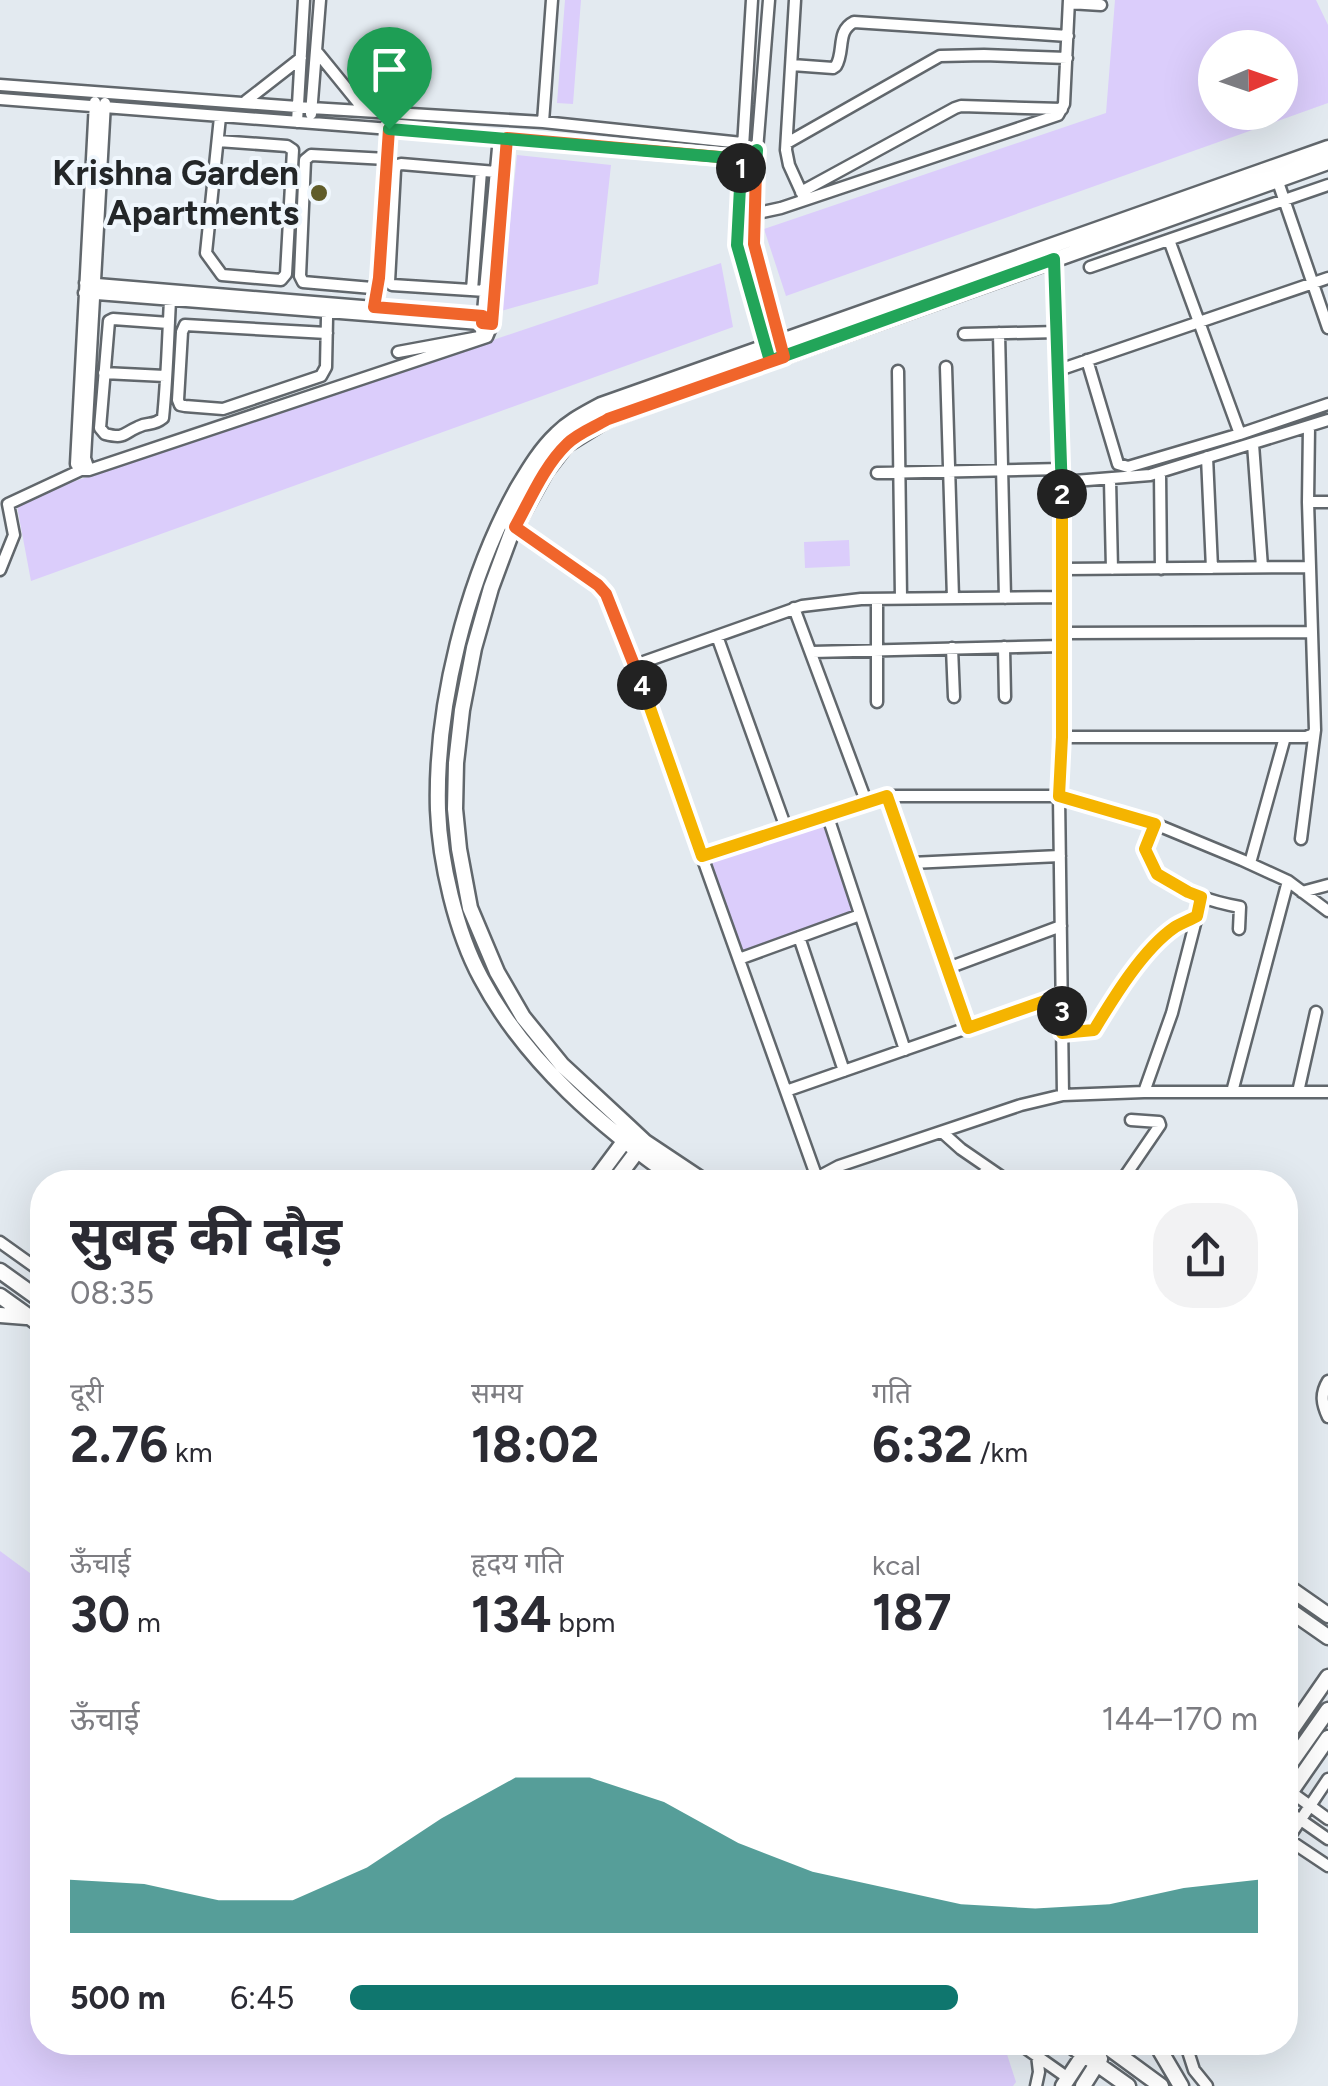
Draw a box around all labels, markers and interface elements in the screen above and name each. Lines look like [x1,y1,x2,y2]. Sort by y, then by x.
pin [347,27,432,130]
north arrow [1198,30,1298,130]
map controls [1198,30,1298,130]
icon: arrive [362,42,417,97]
pin: 1 [716,143,766,193]
text: 1 [735,151,747,185]
place label: Krishna Garden Apartments [52,152,299,234]
marker: Krishna Garden Apartments [308,182,330,204]
pin: 2 [1037,469,1087,519]
text: 2 [1054,477,1070,511]
pin: 4 [617,660,667,710]
text: 4 [633,668,651,702]
pin: 3 [1037,986,1087,1036]
text: 3 [1054,994,1070,1028]
text: सुबह की दौड़ [70,1203,342,1269]
button: share [1153,1203,1258,1308]
text: 08:35 [70,1274,154,1312]
text: दूरी [70,1376,104,1410]
text: समय [471,1376,523,1410]
text: गति [872,1376,911,1410]
text: 2.76 [70,1414,168,1475]
text: 18:02 [471,1414,599,1475]
text: 6:32 [872,1414,973,1475]
text: km [168,1435,212,1469]
text: /km [973,1435,1028,1469]
text: ऊँचाई [70,1546,131,1580]
text: हृदय गति [471,1546,563,1580]
text: kcal [872,1548,921,1582]
text: 187 [872,1582,952,1643]
text: 30 [70,1584,130,1645]
text: 134 [471,1584,552,1645]
text: m [130,1605,161,1639]
text: bpm [552,1605,615,1639]
text: ऊँचाई [70,1700,139,1738]
text: 144–170 m [1101,1700,1258,1738]
text: 500 m [70,1979,166,2017]
text: 6:45 [230,1979,294,2017]

